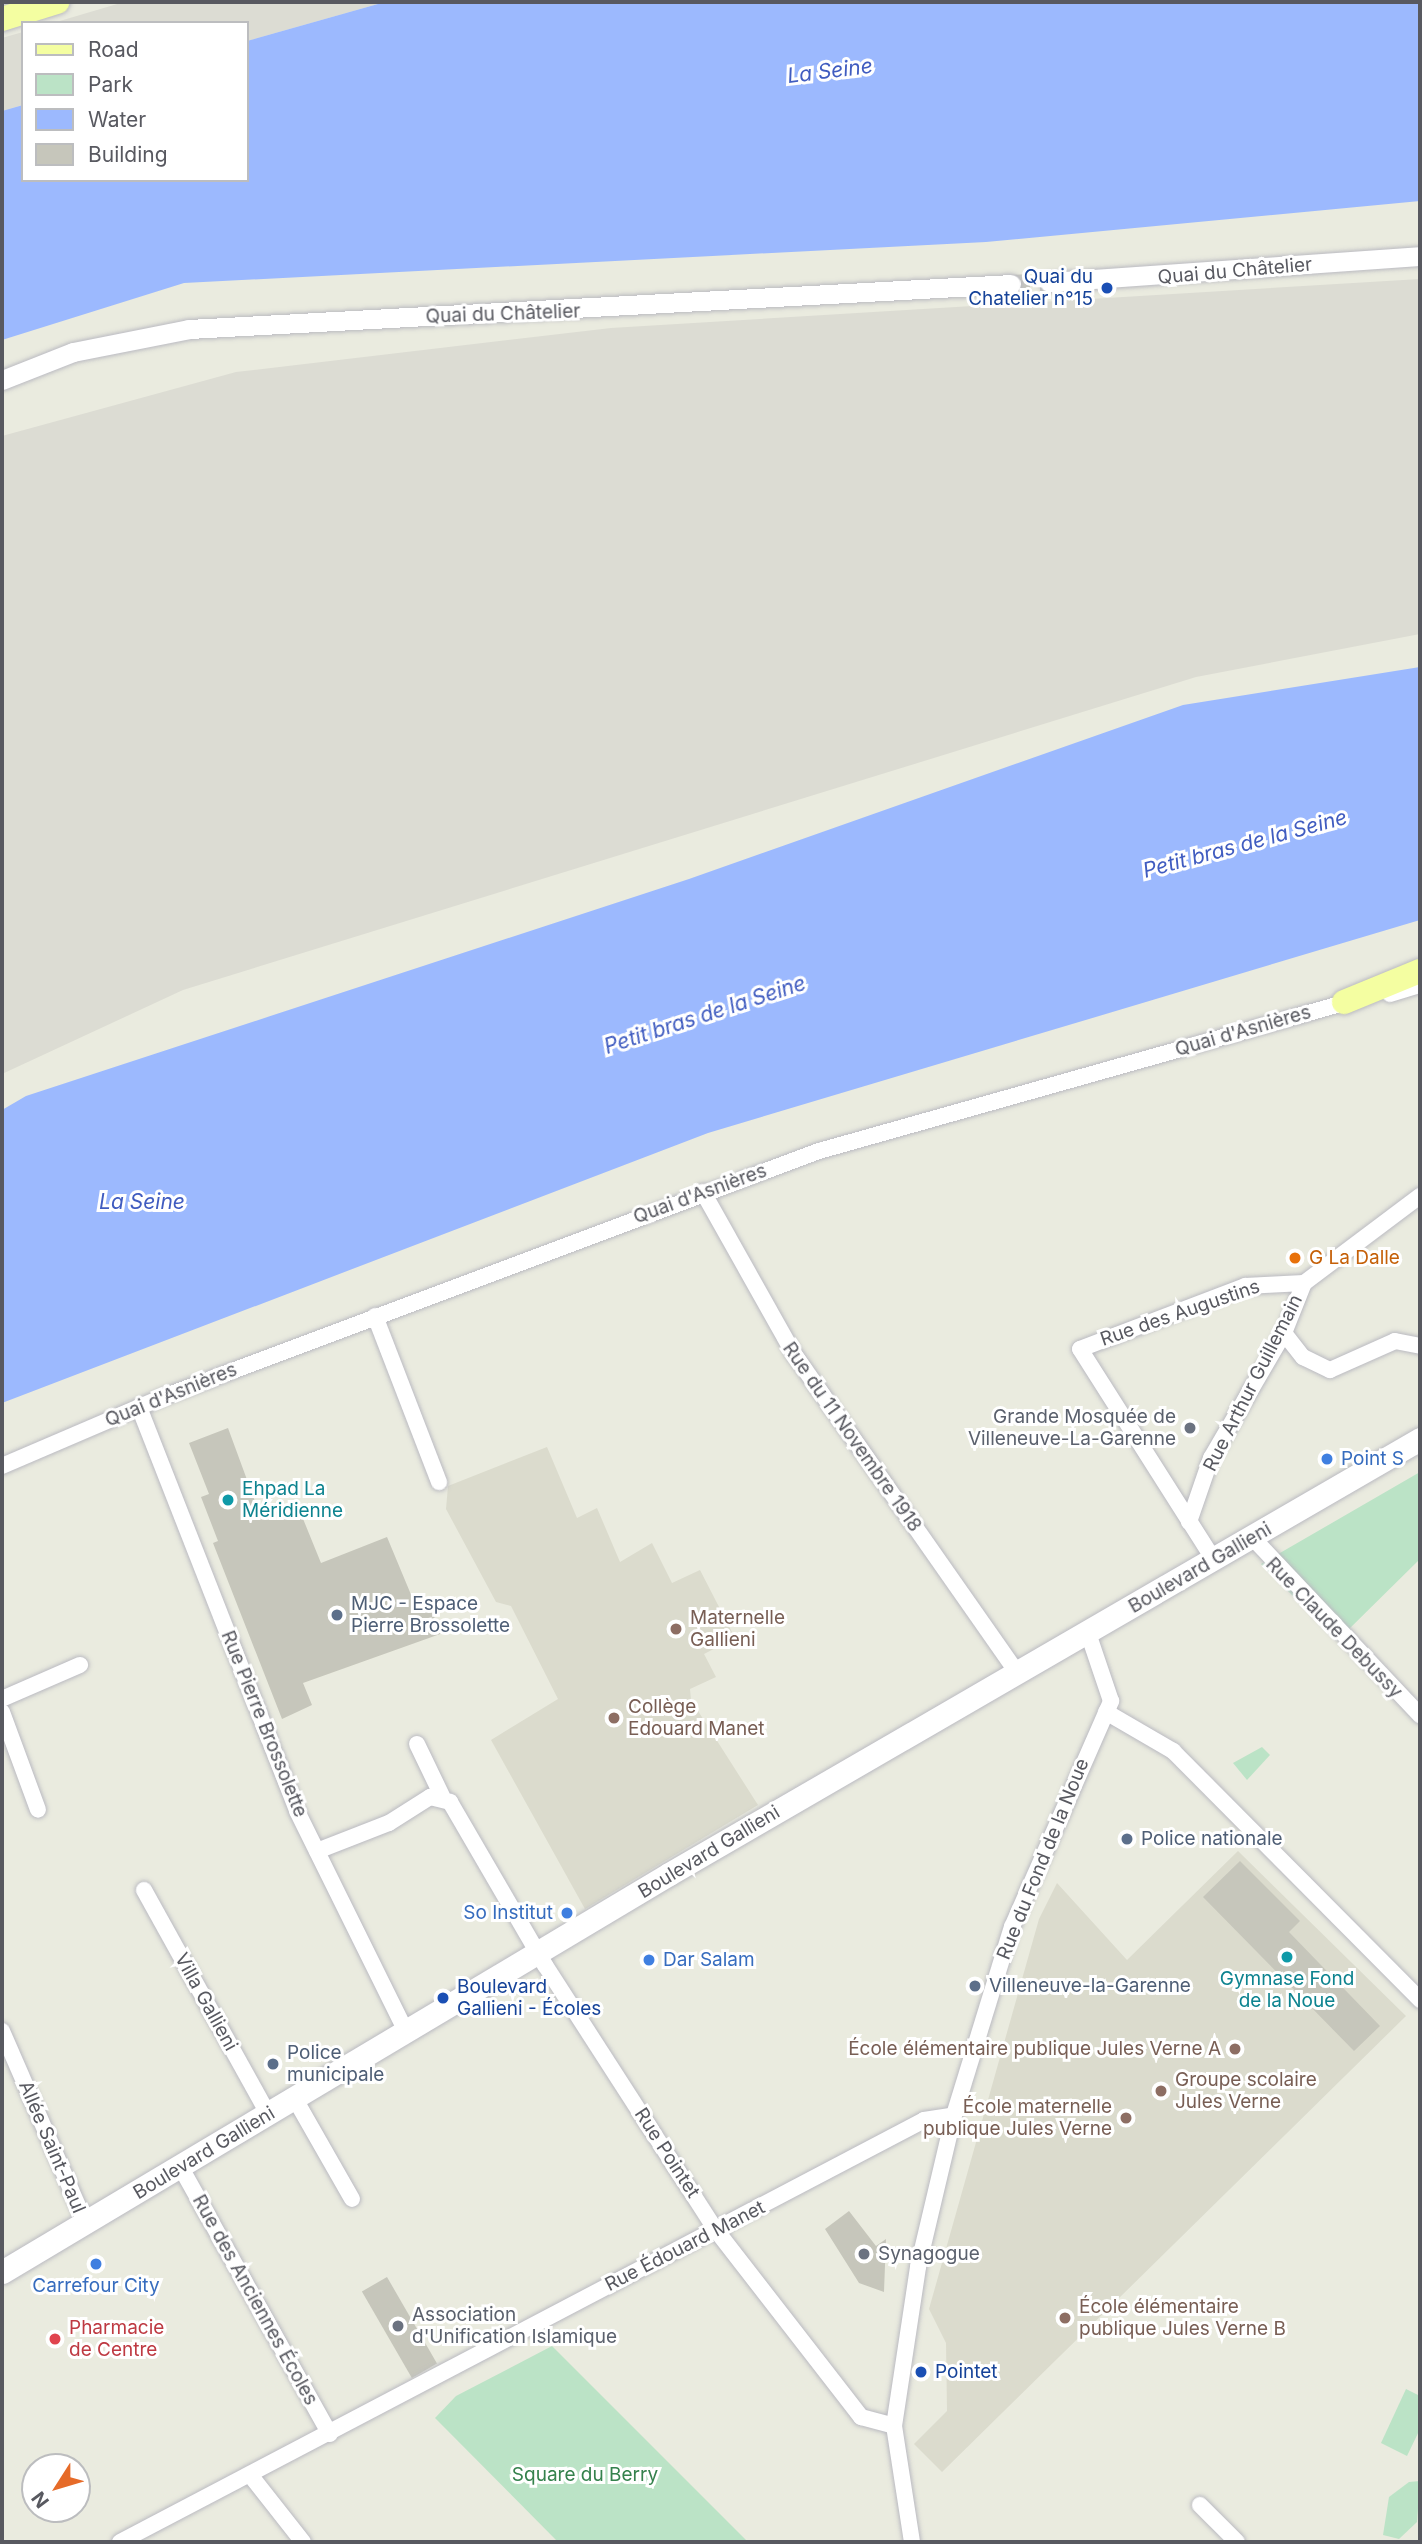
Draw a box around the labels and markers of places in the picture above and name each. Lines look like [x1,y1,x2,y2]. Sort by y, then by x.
place label: Quai du Chatelier n°15 [968,266,1093,310]
marker: Quai du Chatelier n°15 [1099,280,1115,296]
place label: G La Dalle [1309,1247,1400,1269]
marker: G La Dalle [1287,1250,1303,1266]
place label: Grande Mosquée de Villeneuve-La-Garenne [968,1406,1176,1450]
marker: Grande Mosquée de Villeneuve-La-Garenne [1182,1420,1198,1436]
place label: Point S [1341,1448,1404,1470]
marker: Point S [1319,1451,1335,1467]
place label: Ehpad La Méridienne [242,1478,343,1522]
marker: Ehpad La Méridienne [220,1492,236,1508]
place label: MJC - Espace Pierre Brossolette [351,1593,510,1637]
marker: MJC - Espace Pierre Brossolette [329,1607,345,1623]
place label: Maternelle Gallieni [690,1607,785,1651]
marker: Maternelle Gallieni [668,1621,684,1637]
place label: Collège Edouard Manet [628,1696,765,1740]
marker: Collège Edouard Manet [606,1710,622,1726]
place label: Police nationale [1141,1828,1283,1850]
marker: Police nationale [1119,1831,1135,1847]
place label: So Institut [463,1902,553,1924]
marker: So Institut [559,1905,575,1921]
place label: Dar Salam [663,1949,755,1971]
marker: Gymnase Fond de la Noue [1279,1949,1295,1965]
marker: Dar Salam [641,1952,657,1968]
place label: Gymnase Fond de la Noue [1220,1968,1354,2012]
place label: Villeneuve-la-Garenne [989,1975,1191,1997]
place label: Boulevard Gallieni - Écoles [457,1976,601,2020]
marker: Villeneuve-la-Garenne [967,1978,983,1994]
marker: Boulevard Gallieni - Écoles [435,1990,451,2006]
place label: École élémentaire publique Jules Verne A [848,2038,1221,2060]
marker: École élémentaire publique Jules Verne A [1227,2041,1243,2057]
place label: Police municipale [287,2042,384,2086]
marker: Police municipale [265,2056,281,2072]
place label: Groupe scolaire Jules Verne [1175,2069,1317,2113]
marker: Groupe scolaire Jules Verne [1153,2083,1169,2099]
place label: École maternelle publique Jules Verne [923,2096,1112,2140]
marker: École maternelle publique Jules Verne [1118,2110,1134,2126]
place label: Synagogue [878,2243,980,2265]
marker: Synagogue [856,2246,872,2262]
marker: Carrefour City [88,2256,104,2272]
place label: Carrefour City [32,2275,160,2297]
place label: École élémentaire publique Jules Verne B [1079,2296,1286,2340]
place label: Association d'Unification Islamique [412,2304,617,2348]
marker: École élémentaire publique Jules Verne B [1057,2310,1073,2326]
place label: Pharmacie de Centre [69,2317,164,2361]
marker: Association d'Unification Islamique [390,2318,406,2334]
marker: Pharmacie de Centre [47,2331,63,2347]
place label: Pointet [935,2361,998,2383]
marker: Pointet [913,2364,929,2380]

